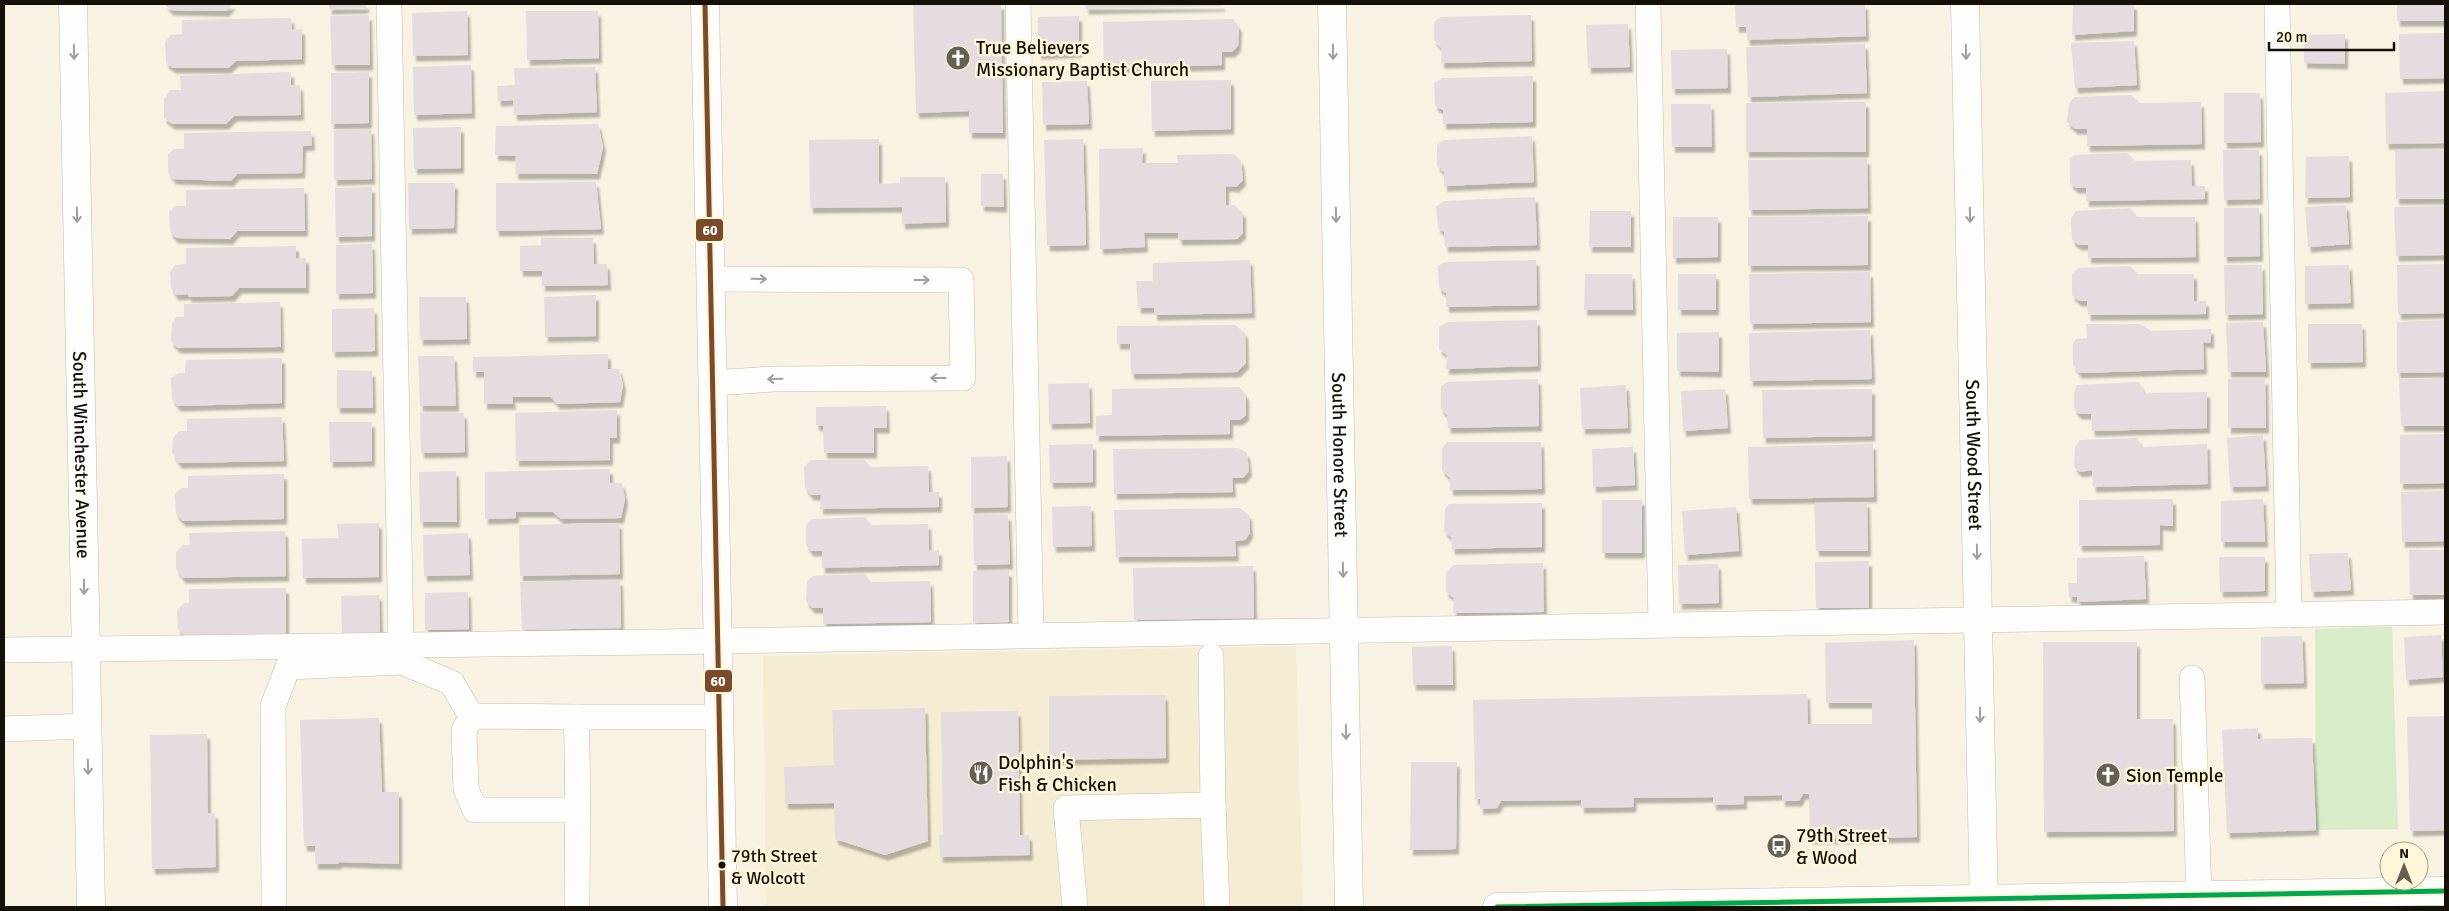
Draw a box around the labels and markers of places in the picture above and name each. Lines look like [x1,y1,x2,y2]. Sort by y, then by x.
place label: True Believers Missionary Baptist Church [976,36,1189,82]
church icon: True Believers Missionary Baptist Church [945,45,971,71]
place label: Dolphin's Fish & Chicken [998,751,1117,797]
restaurant icon: Dolphin's Fish & Chicken [968,760,994,786]
church icon: Sion Temple [2095,762,2121,788]
place label: Sion Temple [2126,764,2224,788]
place label: 79th Street & Wood [1796,824,1888,870]
bus stop icon: 79th Street & Wood [1766,833,1792,859]
place label: 79th Street & Wolcott [731,845,817,889]
marker: 79th Street & Wolcott [717,860,727,870]

